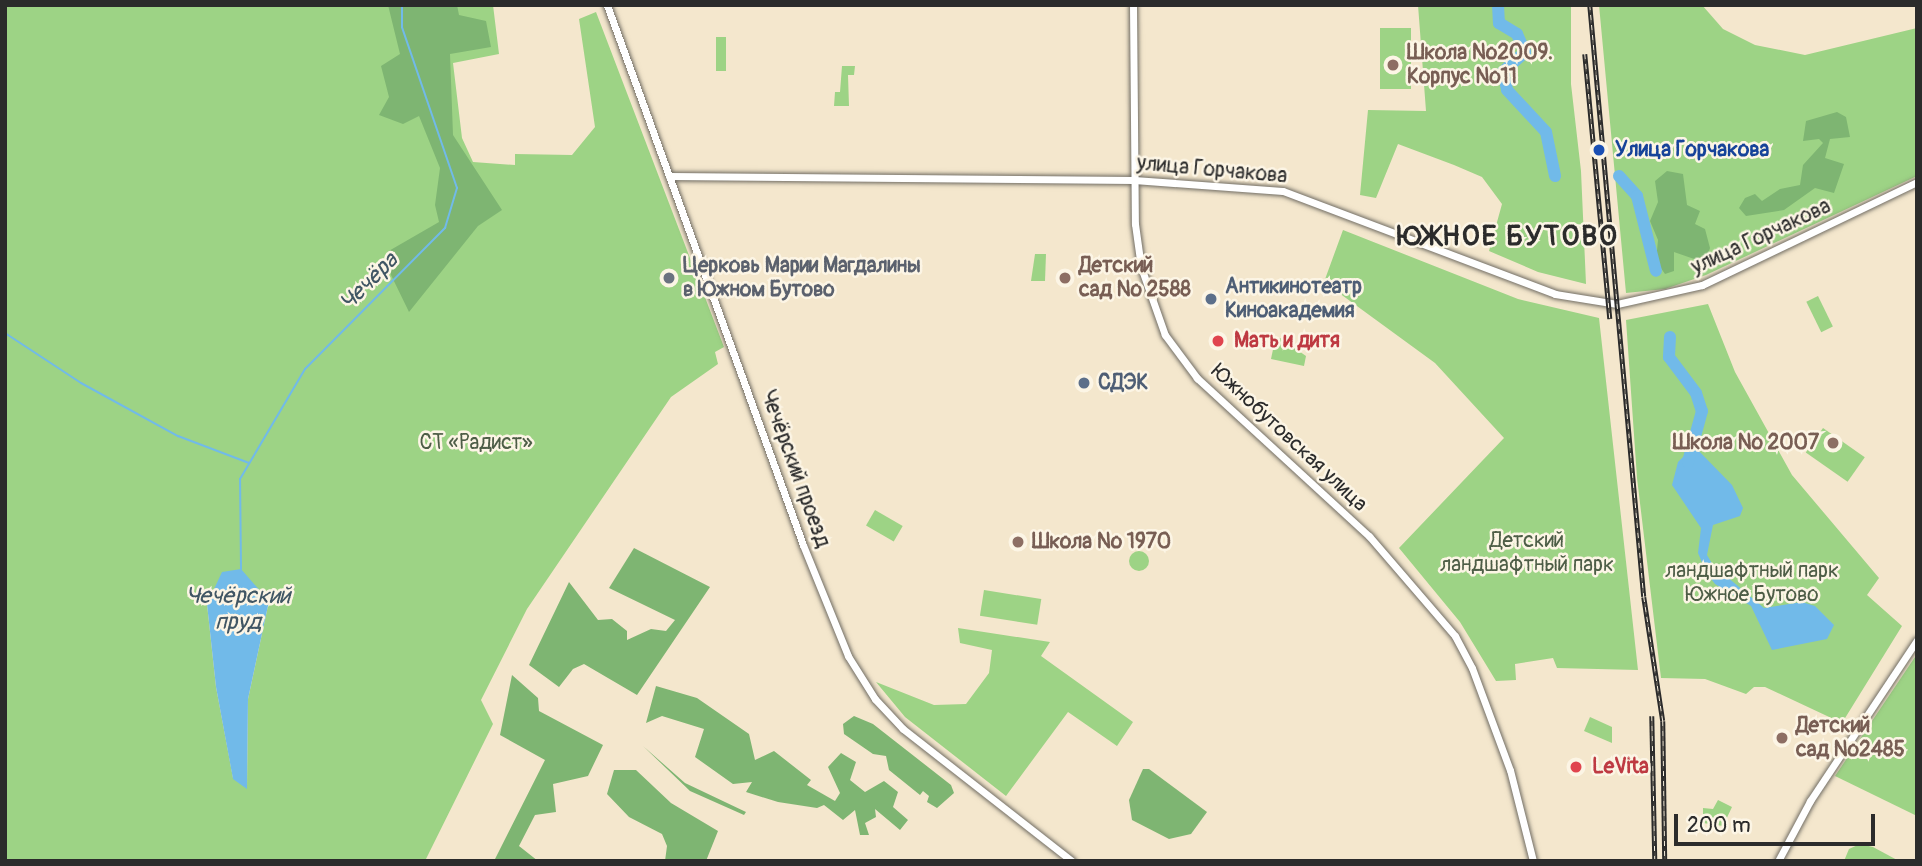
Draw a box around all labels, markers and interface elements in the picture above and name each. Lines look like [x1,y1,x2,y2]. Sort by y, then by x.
place label: Школа №2009. Корпус №11 [1407,40,1553,90]
marker: Школа №2009. Корпус №11 [1385,57,1401,73]
place label: Улица Горчакова [1615,137,1769,163]
marker: Улица Горчакова [1589,140,1609,160]
street label: улица Горчакова [1136,151,1288,189]
street label: улица Горчакова [1687,194,1835,280]
district label: ЮЖНОЕ БУТОВО [1399,220,1617,254]
water label: Чечёра [334,247,404,317]
place label: Церковь Марии Магдалины в Южном Бутово [683,253,921,303]
place label: Детский сад № 2588 [1079,253,1191,303]
marker: Церковь Марии Магдалины в Южном Бутово [661,270,677,286]
marker: Детский сад № 2588 [1057,270,1073,286]
place label: Антикинотеатр Киноакадемия [1225,274,1362,324]
marker: Антикинотеатр Киноакадемия [1203,291,1219,307]
place label: Мать и дитя [1234,328,1340,354]
marker: Мать и дитя [1208,331,1228,351]
street label: Южнобутовская улица [1206,359,1372,517]
place label: СДЭК [1098,370,1148,396]
marker: СДЭК [1076,375,1092,391]
street label: Чечёрский проезд [755,387,835,551]
park label: СТ «Радист» [419,430,533,456]
place label: Школа № 2007 [1673,430,1819,456]
marker: Школа № 2007 [1825,435,1841,451]
park label: Детский ландшафтный парк [1440,528,1614,578]
place label: Школа № 1970 [1032,529,1171,555]
marker: Школа № 1970 [1010,534,1026,550]
park label: ландшафтный парк Южное Бутово [1665,558,1839,608]
water label: Чечёрский пруд [186,582,290,636]
place label: Детский сад №2485 [1796,713,1905,763]
marker: Детский сад №2485 [1774,730,1790,746]
place label: LeVita [1592,754,1649,780]
marker: LeVita [1566,757,1586,777]
scale bar [1677,800,1878,844]
text: 200 m [1687,812,1751,839]

